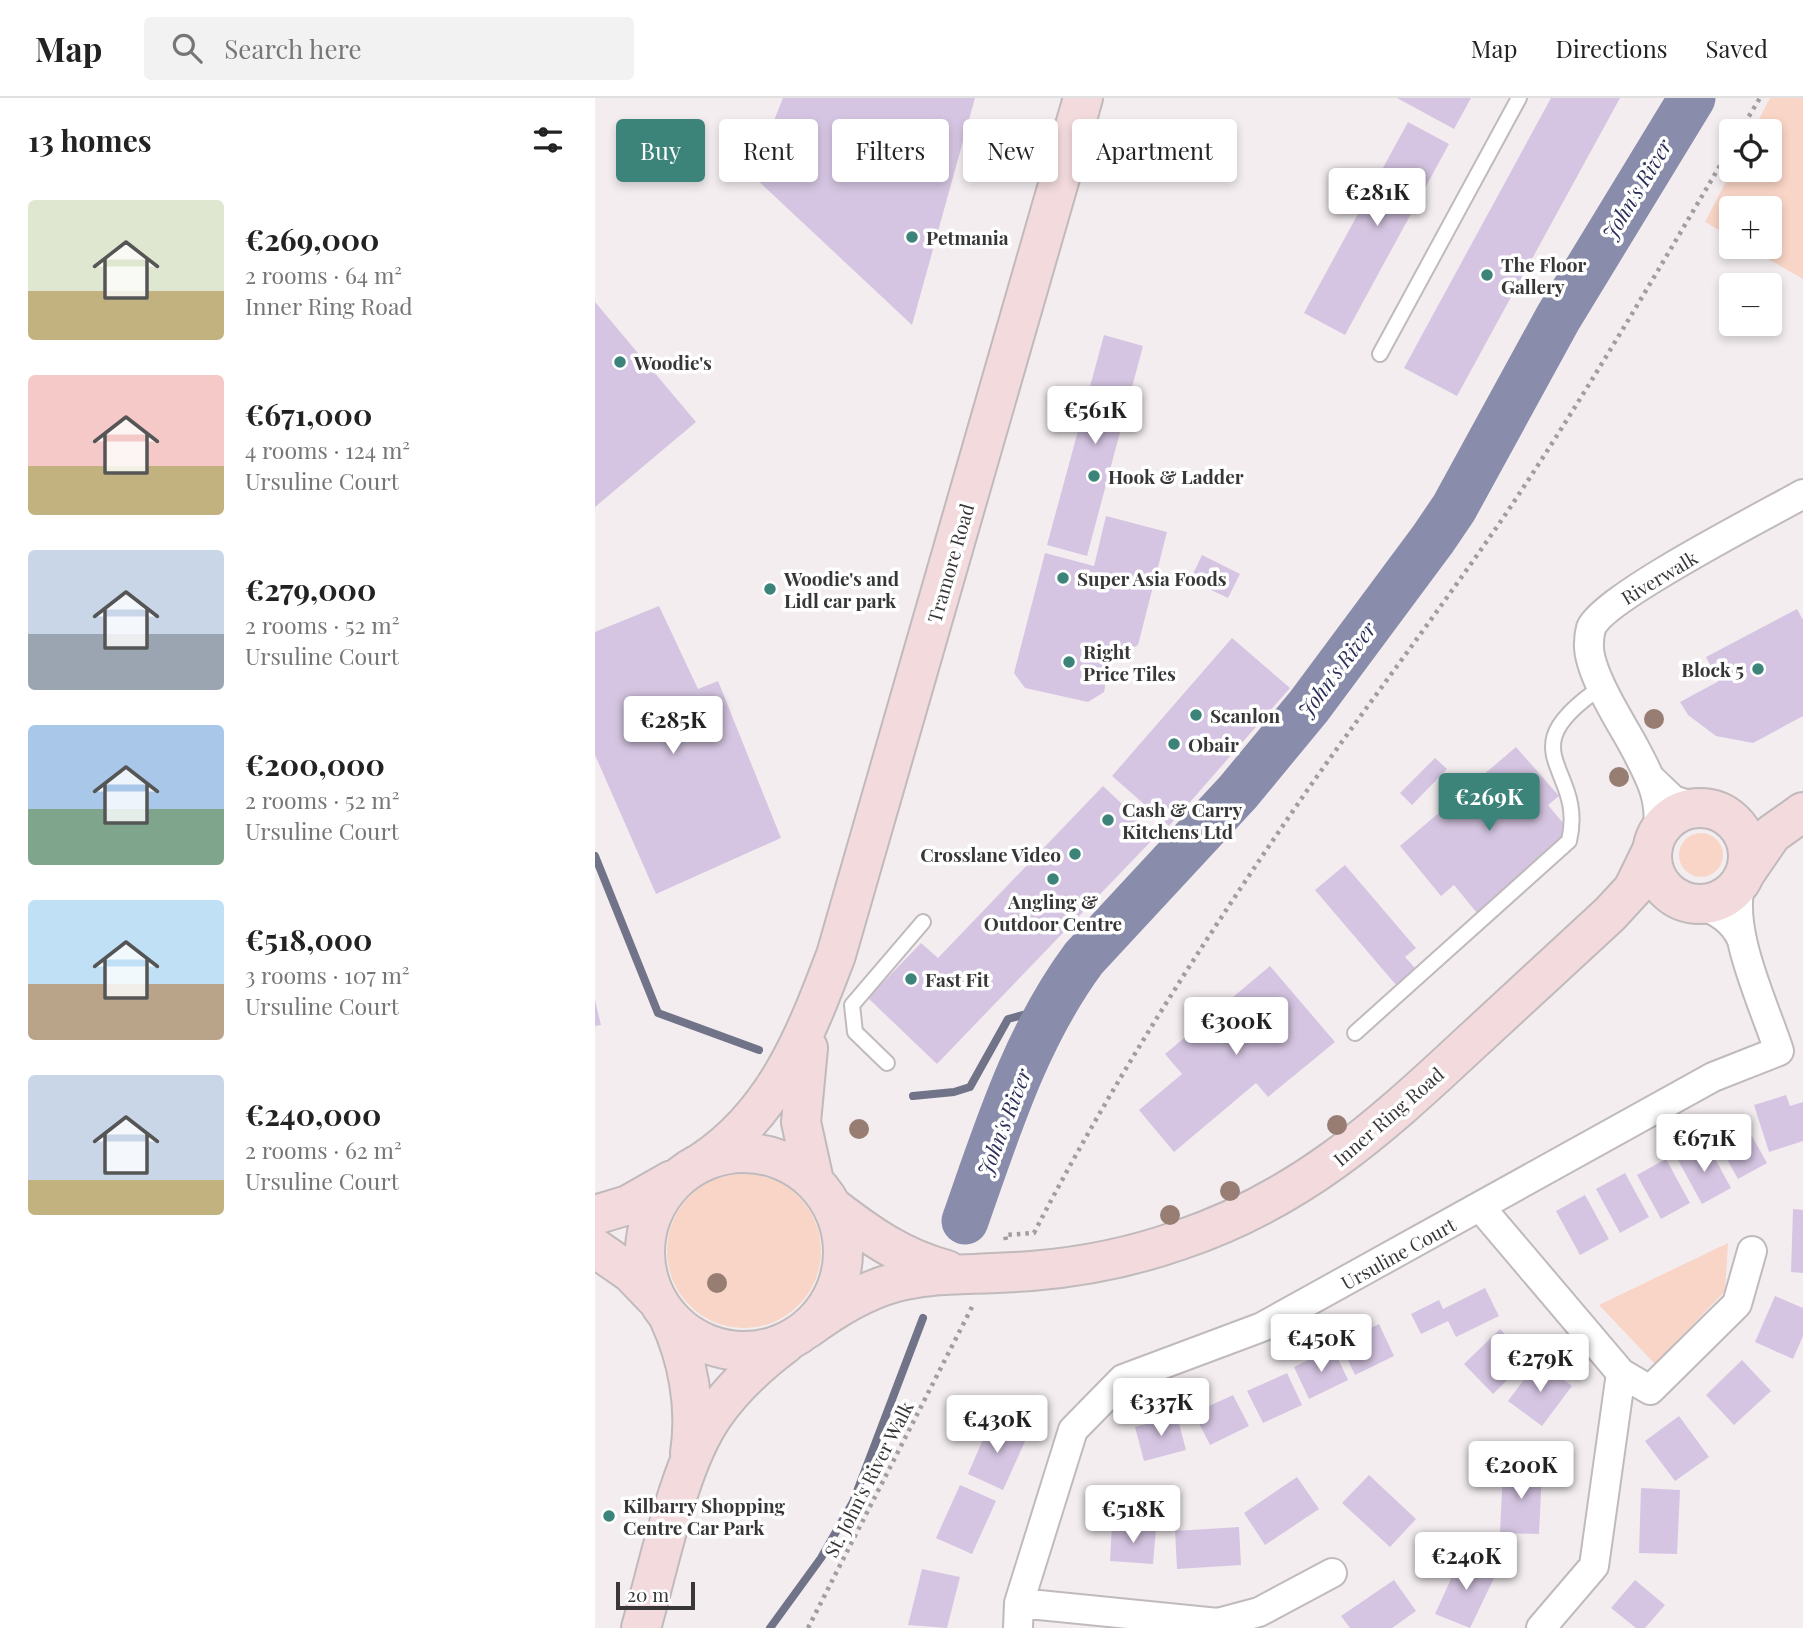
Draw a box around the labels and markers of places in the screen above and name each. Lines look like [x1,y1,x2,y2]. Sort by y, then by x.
pin: €281K [1328,169,1426,228]
place label: Petmania [926,224,1009,250]
marker: Petmania [904,229,920,245]
place label: The Floor Gallery [1501,251,1586,299]
marker: The Floor Gallery [1479,267,1495,283]
place label: Woodie's [633,349,712,375]
marker: Woodie's [612,354,628,370]
pin: €561K [1046,386,1144,446]
place label: Hook & Ladder [1108,463,1244,489]
marker: Hook & Ladder [1086,468,1102,484]
place label: Woodie's and Lidl car park [783,565,900,613]
place label: Super Asia Foods [1077,565,1227,591]
marker: Super Asia Foods [1055,570,1071,586]
marker: Woodie's and Lidl car park [762,581,778,597]
place label: Right Price Tiles [1083,638,1176,686]
marker: Right Price Tiles [1061,654,1077,670]
place label: Block 5 [1681,656,1744,682]
marker: Block 5 [1750,661,1766,677]
pin: €285K [624,696,722,756]
place label: Scanlon [1210,702,1280,728]
marker: Scanlon [1188,707,1204,723]
place label: Obair [1188,731,1239,757]
marker: Obair [1166,736,1182,752]
pin: €269K [1440,774,1538,833]
place label: Cash & Carry Kitchens Ltd [1122,796,1242,844]
marker: Cash & Carry Kitchens Ltd [1100,812,1116,828]
place label: Crosslane Video [920,841,1061,867]
marker: Crosslane Video [1067,846,1083,862]
marker: Angling & Outdoor Centre [1045,871,1061,887]
place label: Angling & Outdoor Centre [984,888,1122,936]
place label: Fast Fit [925,966,990,992]
marker: Fast Fit [903,971,919,987]
pin: €300K [1187,998,1285,1057]
pin: €671K [1655,1114,1753,1174]
pin: €450K [1272,1314,1370,1374]
pin: €279K [1491,1334,1589,1394]
pin: €337K [1112,1378,1210,1438]
pin: €430K [948,1396,1046,1455]
pin: €200K [1472,1442,1570,1501]
pin: €518K [1084,1486,1182,1545]
place label: Kilbarry Shopping Centre Car Park [623,1492,786,1540]
marker: Kilbarry Shopping Centre Car Park [601,1508,617,1524]
pin: €240K [1417,1532,1515,1592]

